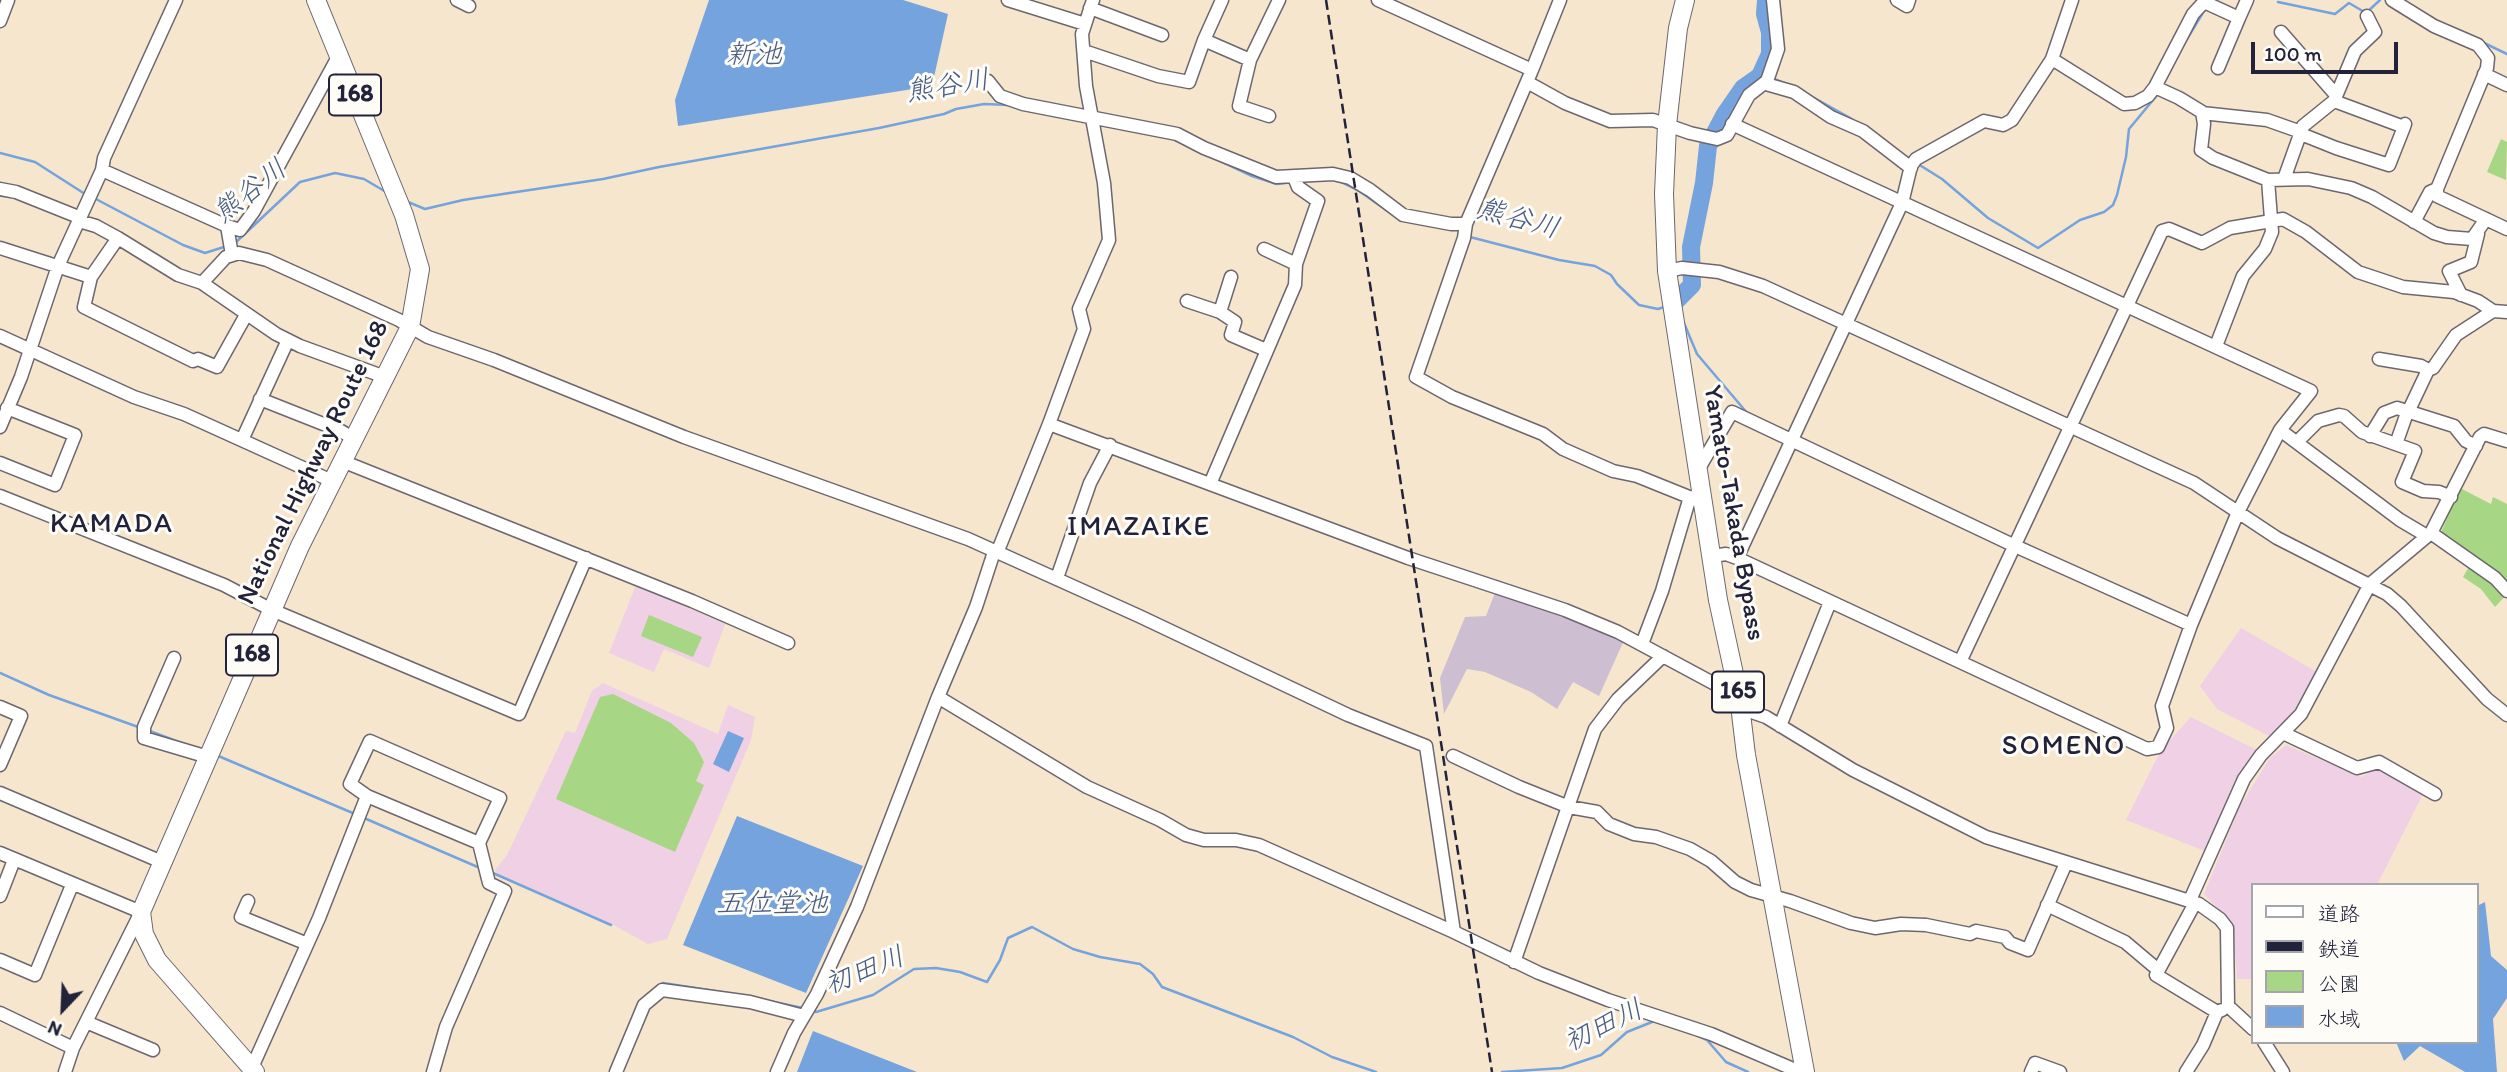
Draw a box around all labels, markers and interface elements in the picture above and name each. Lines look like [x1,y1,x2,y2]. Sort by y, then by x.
scale bar [2255,28,2402,72]
water label: 新池 [726,39,782,73]
text: 100 m [2264,41,2322,66]
water label: 熊谷川 [904,64,992,110]
road number: 168 [329,74,381,116]
water label: 熊谷川 [208,153,294,231]
water label: 熊谷川 [1473,193,1563,247]
street label: National Highway Route 168 [232,316,396,610]
street label: Yamato-Takada Bypass [1695,383,1771,643]
district label: KAMADA [50,508,174,542]
district label: IMAZAIKE [1068,511,1210,545]
road number: 168 [226,634,278,676]
road number: 165 [1712,672,1764,712]
district label: SOMENO [2002,730,2126,764]
legend [2252,883,2479,1044]
water label: 五位堂池 [716,888,828,922]
text: 道路 [2318,901,2360,926]
text: 鉄道 [2318,936,2360,961]
water label: 初田川 [820,941,910,1003]
text: 公園 [2318,971,2360,996]
north arrow [28,974,98,1044]
water label: 初田川 [1559,993,1649,1061]
text: 水域 [2318,1006,2360,1031]
text: N [44,1016,65,1042]

